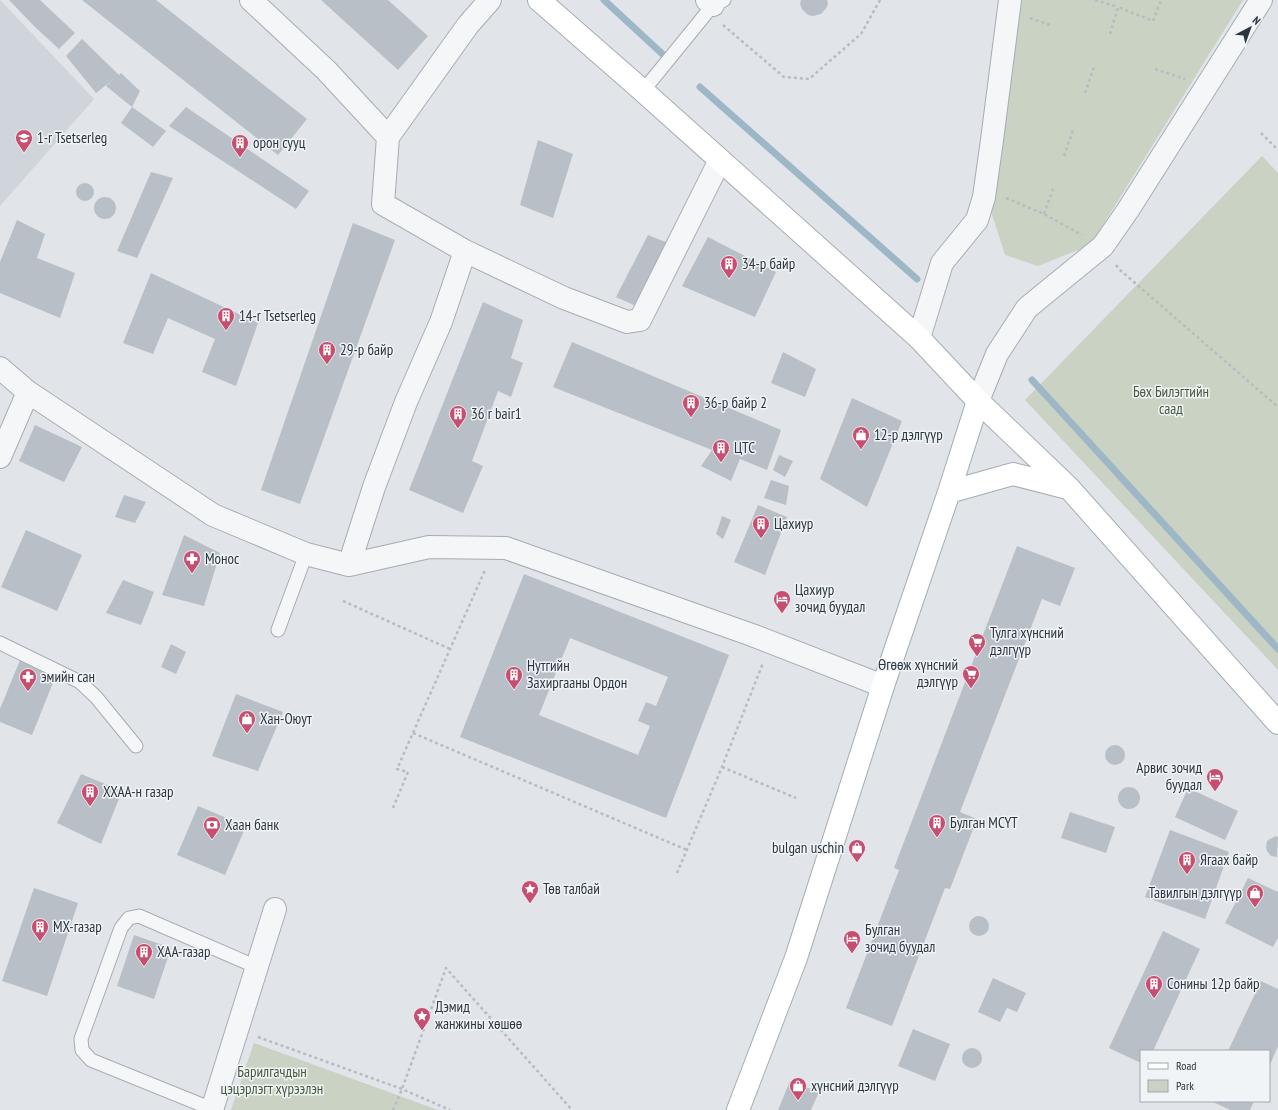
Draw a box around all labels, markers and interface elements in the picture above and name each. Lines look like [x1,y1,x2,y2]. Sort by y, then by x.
north arrow [1230,8,1270,48]
text: N [1250,13,1263,28]
school or university icon: 1-r Tsetserleg [14,128,34,153]
place label: 1-r Tsetserleg [37,128,107,147]
building icon: орон сууц [230,133,250,158]
place label: орон сууц [253,133,306,152]
building icon: 34-р байр [719,254,739,279]
place label: 34-р байр [742,254,795,273]
building icon: 14-r Tsetserleg [216,306,236,331]
place label: 14-r Tsetserleg [239,306,316,325]
building icon: 29-р байр [317,340,337,365]
place label: 29-р байр [340,340,393,359]
park label: Бөх Билэгтийн саад [1133,382,1209,418]
building icon: 36-р байр 2 [681,393,701,418]
place label: 36-р байр 2 [704,393,767,412]
building icon: 36 r bair1 [448,404,468,429]
place label: 36 r bair1 [471,404,522,423]
shop icon: 12-р дэлгүүр [851,425,871,450]
place label: 12-р дэлгүүр [874,425,943,444]
building icon: ЦТС [711,438,731,463]
place label: ЦТС [734,438,755,457]
building icon: Цахиур [751,514,771,539]
place label: Цахиур [774,514,813,533]
pharmacy icon: Монос [182,549,202,574]
place label: Монос [205,549,240,568]
place label: Цахиур зочид буудал [795,580,865,616]
hotel icon: Цахиур зочид буудал [772,589,792,614]
place label: Тулга хүнсний дэлгүүр [990,623,1064,659]
supermarket icon: Тулга хүнсний дэлгүүр [967,632,987,657]
place label: Өгөөж хүнсний дэлгүүр [878,655,958,691]
place label: Нутгийн Захиргааны Ордон [527,656,627,692]
supermarket icon: Өгөөж хүнсний дэлгүүр [961,664,981,689]
building icon: Нутгийн Захиргааны Ордон [504,665,524,690]
pharmacy icon: эмийн сан [18,667,38,692]
place label: эмийн сан [41,667,95,686]
shop icon: Хан-Оюут [237,709,257,734]
place label: Хан-Оюут [260,709,312,728]
place label: Арвис зочид буудал [1136,758,1202,794]
hotel icon: Арвис зочид буудал [1205,767,1225,792]
building icon: ХХАА-н газар [80,782,100,807]
place label: ХХАА-н газар [103,782,174,801]
building icon: Булган МСҮТ [927,813,947,838]
place label: Булган МСҮТ [950,813,1018,832]
bank icon: Хаан банк [202,815,222,840]
place label: Хаан банк [225,815,279,834]
place label: bulgan uschin [772,838,844,857]
shop icon: bulgan uschin [847,838,867,863]
building icon: Ягаах байр [1177,850,1197,875]
place label: Ягаах байр [1200,850,1258,869]
place icon: Төв талбай [520,879,540,904]
place label: Төв талбай [543,879,600,898]
place label: Тавилгын дэлгүүр [1149,883,1242,902]
shop icon: Тавилгын дэлгүүр [1245,883,1265,908]
building icon: МХ-газар [30,917,50,942]
place label: МХ-газар [53,917,102,936]
place label: Булган зочид буудал [865,920,935,956]
hotel icon: Булган зочид буудал [842,929,862,954]
building icon: ХАА-газар [134,942,154,967]
place label: ХАА-газар [157,942,211,961]
building icon: Сонины 12р байр [1144,974,1164,999]
place label: Сонины 12р байр [1167,974,1260,993]
place label: Дэмид жанжины хөшөө [435,997,522,1033]
place icon: Дэмид жанжины хөшөө [412,1006,432,1031]
legend [1140,1050,1270,1102]
text: Road [1176,1058,1196,1073]
park label: Барилгачдын цэцэрлэгт хүрээлэн [221,1062,323,1098]
shop icon: хүнсний дэлгүүр [788,1076,808,1101]
place label: хүнсний дэлгүүр [811,1076,899,1095]
text: Park [1176,1078,1194,1093]

